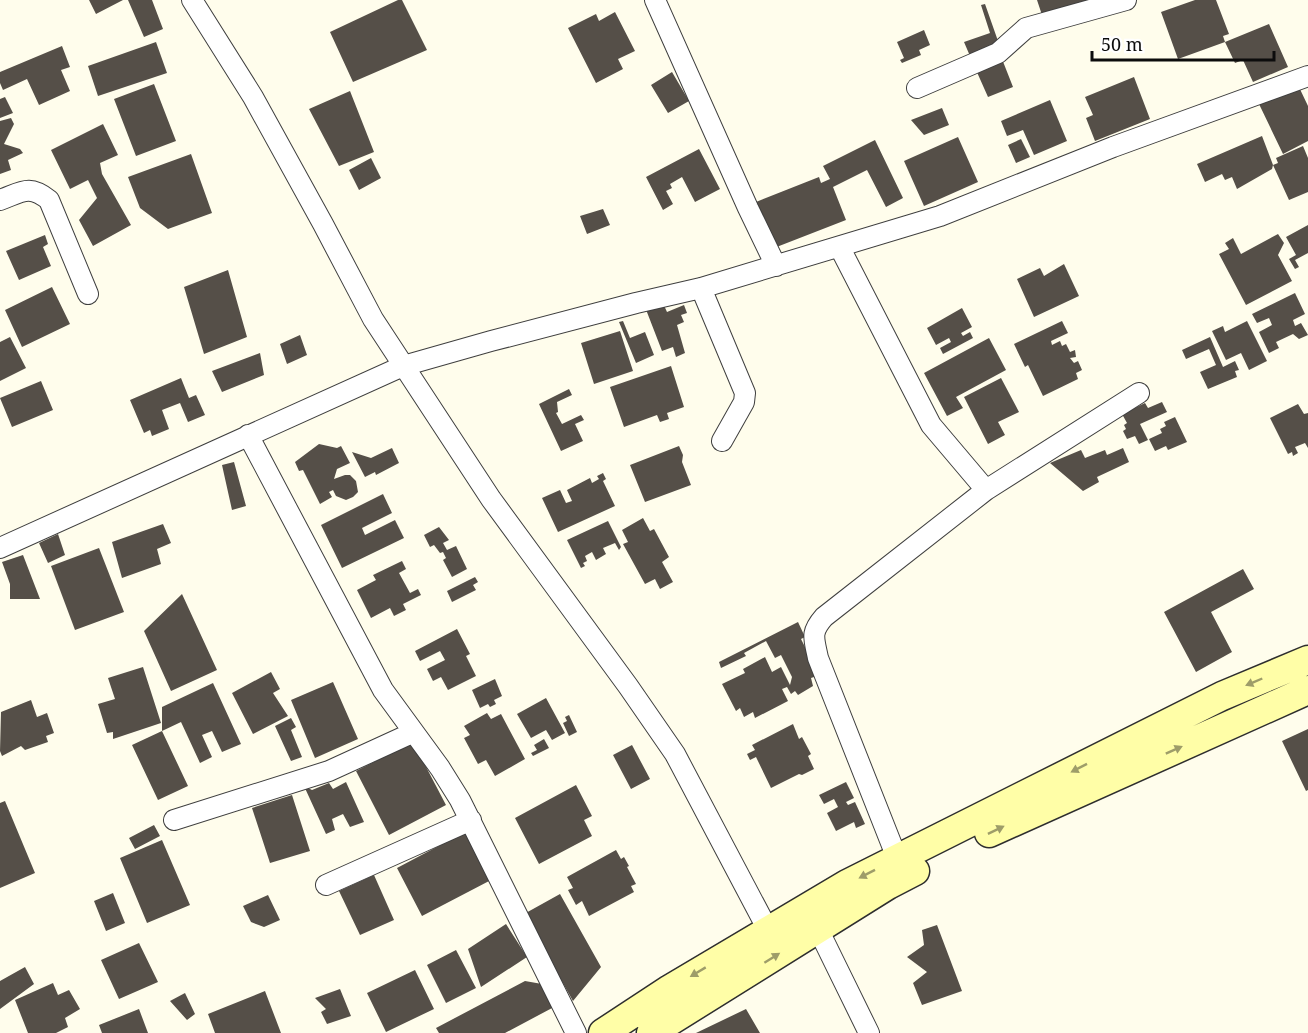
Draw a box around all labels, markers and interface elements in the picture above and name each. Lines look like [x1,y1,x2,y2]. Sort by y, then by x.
scale bar [1092,24,1274,62]
text: 50 m [1101,32,1143,56]
one-way arrow [1246,678,1263,687]
one-way arrow [1165,745,1183,754]
one-way arrow [1070,763,1087,773]
one-way arrow [988,825,1005,834]
one-way arrow [858,869,875,879]
one-way arrow [764,952,781,963]
one-way arrow [690,966,706,977]

